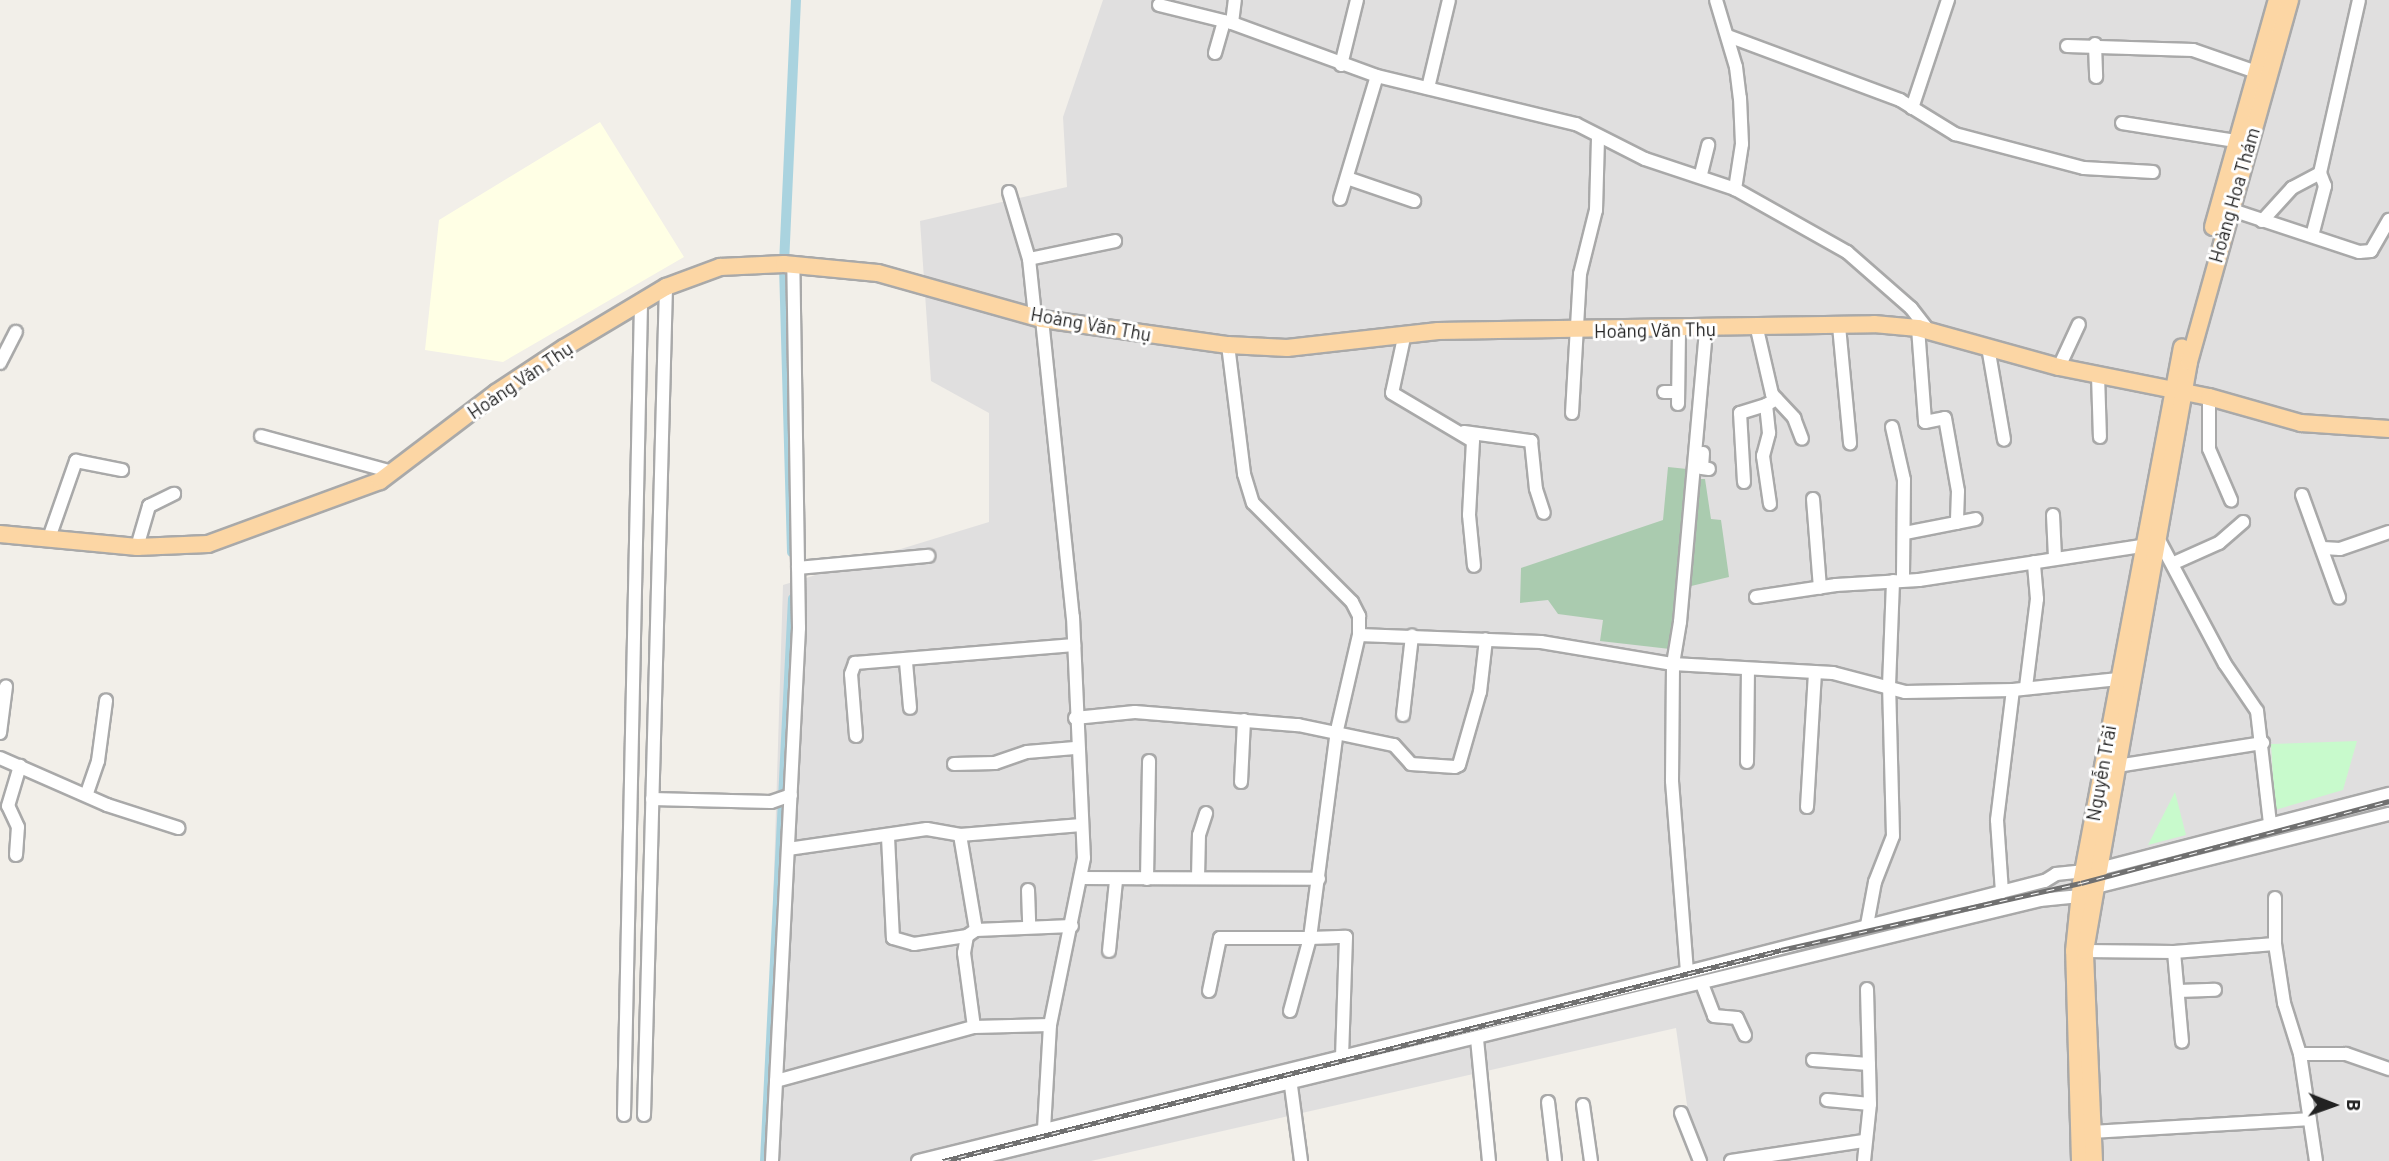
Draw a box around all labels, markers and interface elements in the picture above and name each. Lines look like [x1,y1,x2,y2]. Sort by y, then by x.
street label: Hoàng Hoa Thám [2204,125,2264,265]
street label: Hoàng Văn Thụ [1029,302,1153,346]
street label: Hoàng Văn Thụ [1594,318,1716,342]
street label: Hoàng Văn Thụ [463,336,577,424]
street label: Nguyễn Trãi [2081,723,2121,823]
north arrow [2298,1070,2368,1140]
text: B [2343,1099,2366,1111]

